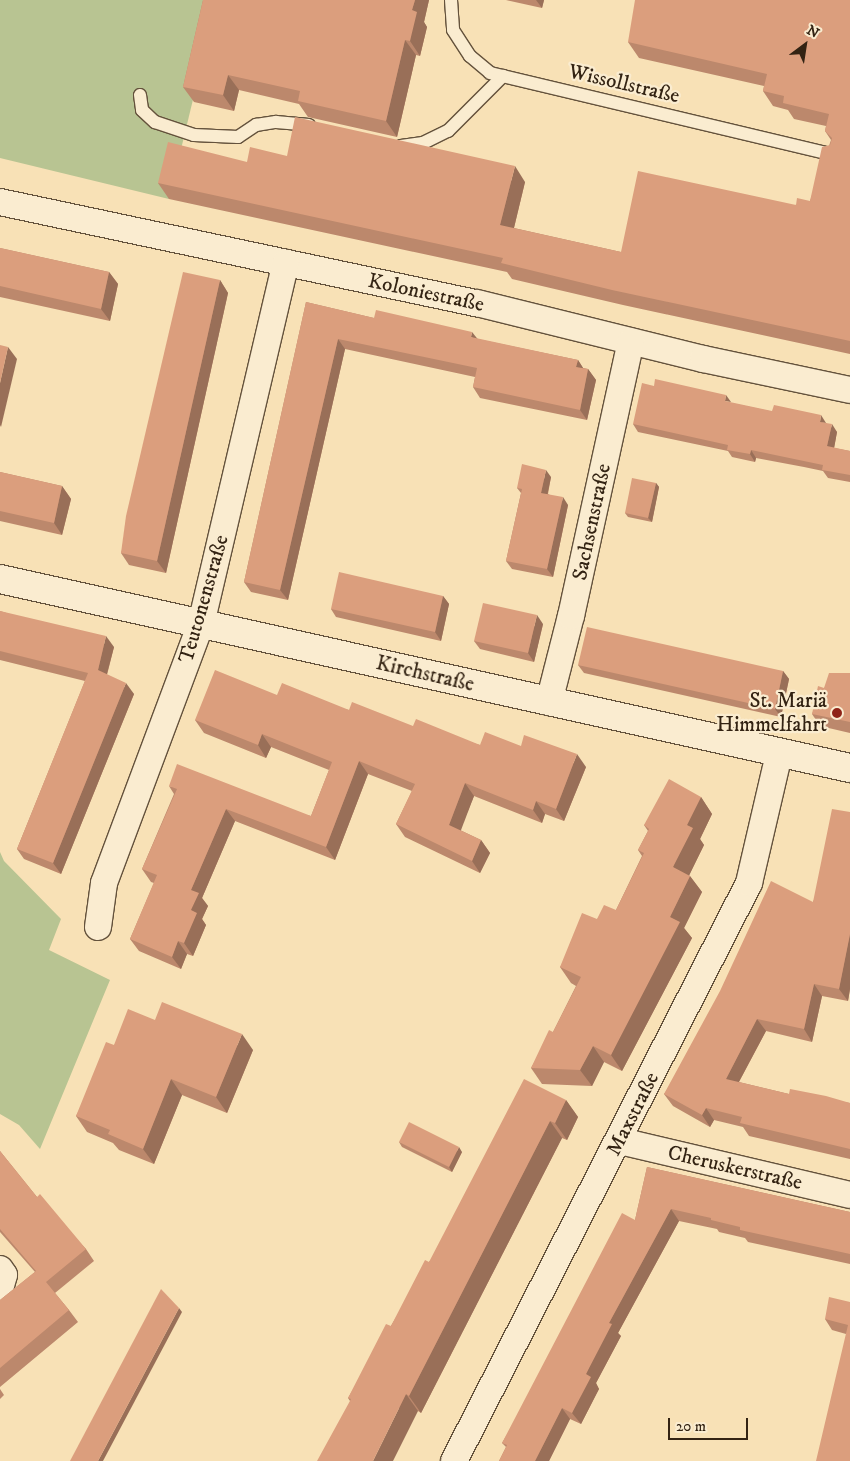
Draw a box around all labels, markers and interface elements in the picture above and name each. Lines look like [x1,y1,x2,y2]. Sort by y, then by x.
north arrow [780,20,830,70]
text: N [803,21,822,43]
street label: Wissollstraße [566,59,682,109]
street label: Koloniestraße [366,268,486,318]
street label: Sachsenstraße [567,461,617,583]
street label: Teutonenstraße [174,532,234,666]
street label: Kirchstraße [374,650,476,698]
place label: St. Mariä Himmelfahrt [716,688,827,738]
marker: St. Mariä Himmelfahrt [831,707,843,719]
street label: Maxstraße [601,1068,665,1160]
street label: Cheruskerstraße [665,1140,805,1196]
scale bar [670,1408,750,1440]
text: 20 m [676,1417,706,1436]

